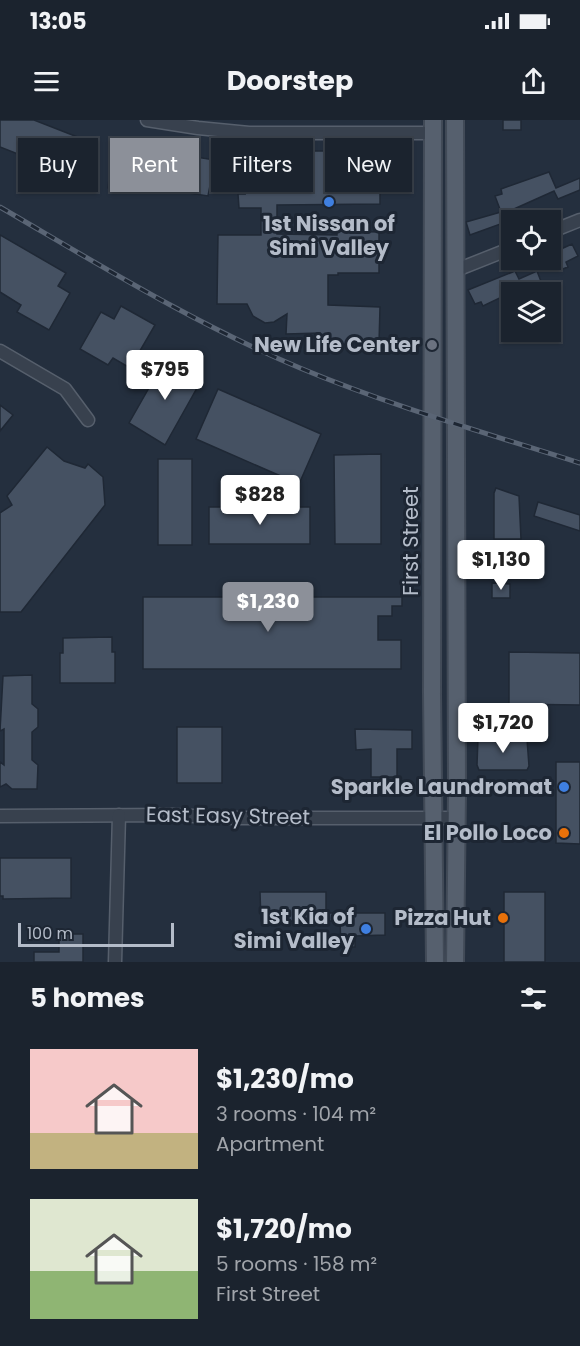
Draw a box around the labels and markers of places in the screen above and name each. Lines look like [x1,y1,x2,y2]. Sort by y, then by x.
marker: 1st Nissan of Simi Valley [322,195,336,209]
place label: 1st Nissan of Simi Valley [263,209,395,262]
place label: New Life Center [254,330,420,359]
marker: New Life Center [425,338,439,352]
pin: $795 [129,350,201,401]
pin: $828 [224,475,296,526]
pin: $1,130 [452,540,550,591]
pin: $1,230 [219,582,317,633]
pin: $1,720 [454,703,552,754]
place label: Sparkle Laundromat [331,772,552,801]
marker: Sparkle Laundromat [557,780,571,794]
place label: El Pollo Loco [424,818,552,847]
marker: El Pollo Loco [557,826,571,840]
place label: 1st Kia of Simi Valley [234,902,355,955]
place label: Pizza Hut [394,903,491,932]
marker: Pizza Hut [496,911,510,925]
marker: 1st Kia of Simi Valley [359,922,373,936]

